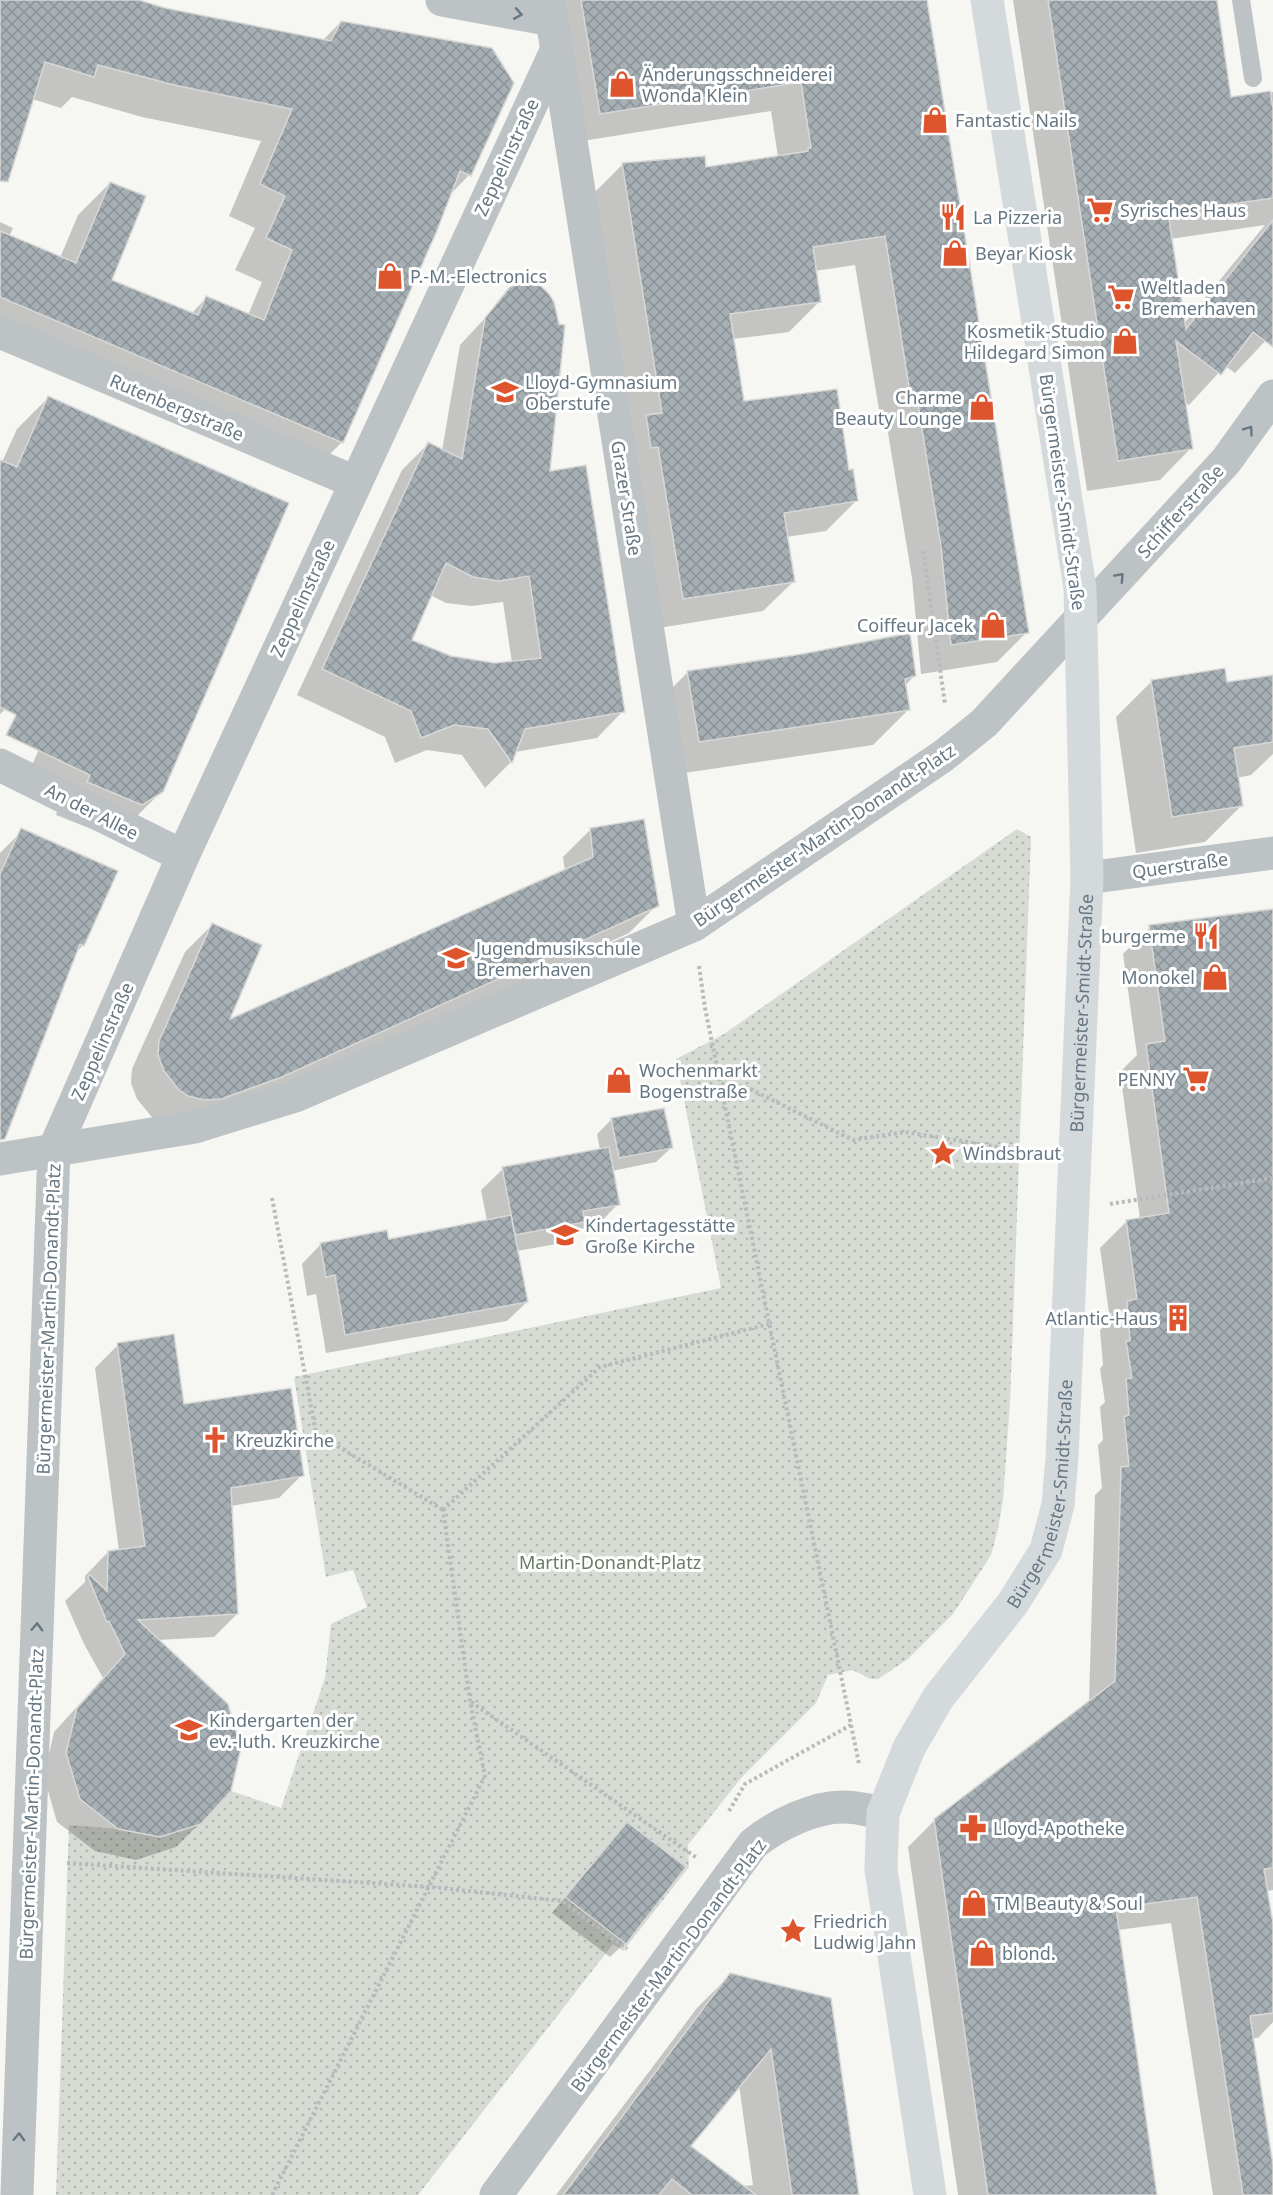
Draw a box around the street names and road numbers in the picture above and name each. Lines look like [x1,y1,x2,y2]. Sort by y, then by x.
street label: Zeppelinstraße [468,94,544,220]
street label: Rutenbergstraße [106,368,248,446]
street label: Bürgermeister-Smidt-Straße [1035,372,1091,612]
street label: Grazer Straße [606,439,648,557]
street label: Schifferstraße [1132,459,1228,563]
street label: Zeppelinstraße [264,535,340,661]
street label: Bürgermeister-Martin-Donandt-Platz [688,738,960,932]
street label: An der Allee [41,777,143,845]
street label: Querstraße [1131,846,1229,884]
street label: Bürgermeister-Smidt-Straße [1064,893,1098,1133]
street label: Zeppelinstraße [65,978,139,1104]
street label: Bürgermeister-Martin-Donandt-Platz [31,1163,65,1475]
street label: Bürgermeister-Smidt-Straße [1001,1379,1077,1613]
street label: Bürgermeister-Martin-Donandt-Platz [14,1648,48,1960]
street label: Bürgermeister-Martin-Donandt-Platz [565,1834,771,2096]

